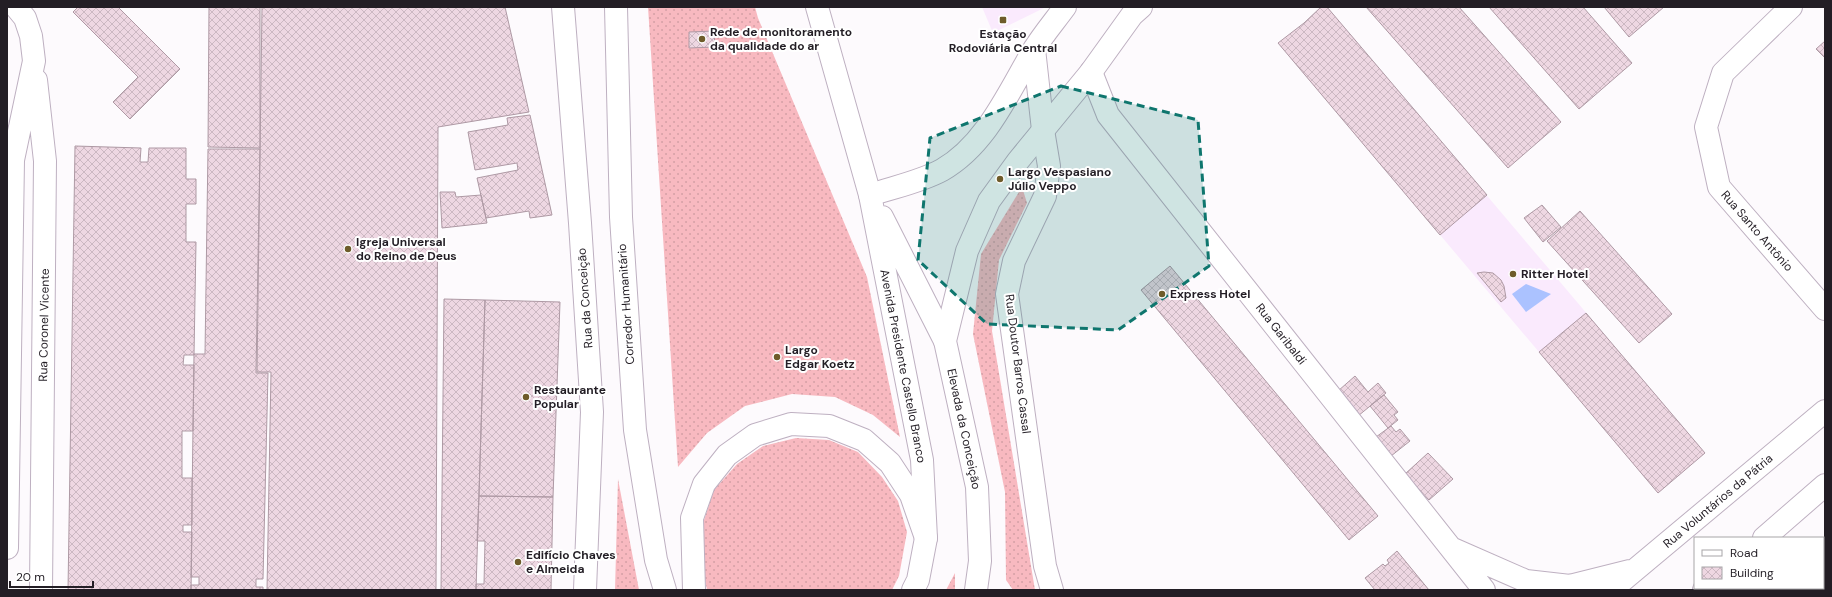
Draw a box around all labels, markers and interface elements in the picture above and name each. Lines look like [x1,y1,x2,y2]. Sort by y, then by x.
marker: Estação Rodoviária Central [998,15,1008,25]
place label: Rede de monitoramento da qualidade do ar [710,24,852,54]
place label: Estação Rodoviária Central [949,26,1057,56]
marker: Rede de monitoramento da qualidade do ar [697,34,707,44]
place label: Largo Vespasiano Júlio Veppo [1008,164,1111,194]
marker: Largo Vespasiano Júlio Veppo [995,174,1005,184]
street label: Rua Santo Antônio [1717,187,1797,275]
place label: Igreja Universal do Reino de Deus [356,234,457,264]
street label: Corredor Humanitário [614,243,638,365]
marker: Igreja Universal do Reino de Deus [343,244,353,254]
street label: Rua da Conceição [574,247,596,349]
place label: Ritter Hotel [1521,266,1588,282]
street label: Rua Coronel Vicente [35,268,53,382]
street label: Avenida Presidente Castello Branco [876,268,930,464]
marker: Ritter Hotel [1508,269,1518,279]
place label: Express Hotel [1170,286,1250,302]
marker: Express Hotel [1157,289,1167,299]
street label: Rua Doutor Barros Cassal [1002,293,1034,435]
street label: Rua Garibaldi [1252,300,1310,368]
place label: Largo Edgar Koetz [785,342,855,372]
marker: Largo Edgar Koetz [772,352,782,362]
street label: Elevada da Conceição [943,367,985,491]
place label: Restaurante Popular [534,382,606,412]
marker: Restaurante Popular [521,392,531,402]
street label: Rua Voluntários da Pátria [1660,450,1776,552]
legend [1694,537,1824,589]
text: Road [1730,545,1758,561]
place label: Edifício Chaves e Almeida [526,547,616,577]
marker: Edifício Chaves e Almeida [513,557,523,567]
scale bar [10,563,93,589]
text: Building [1730,565,1774,581]
text: 20 m [16,569,45,585]

